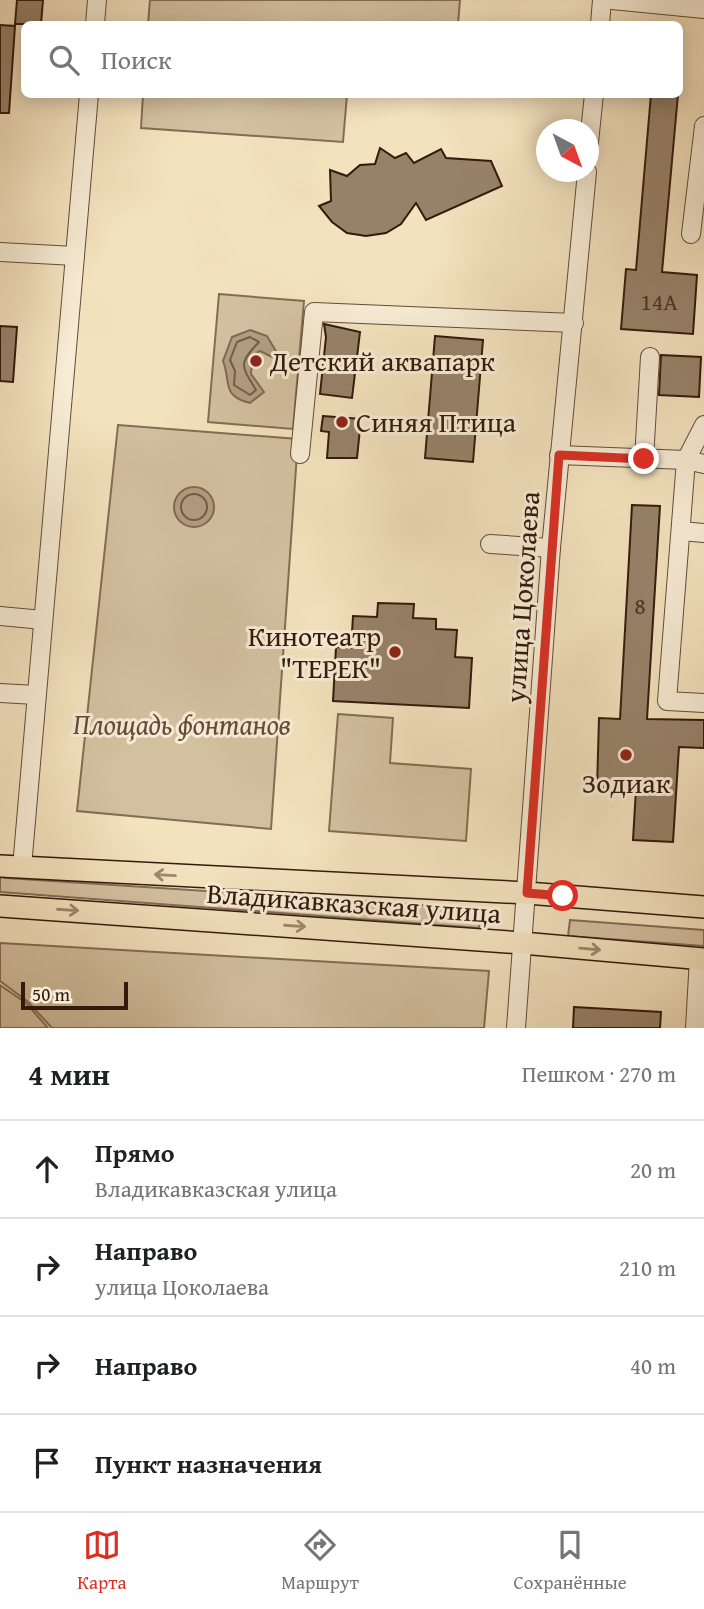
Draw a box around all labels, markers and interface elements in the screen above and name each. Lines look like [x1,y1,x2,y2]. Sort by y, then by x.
search box [21,21,683,98]
text: Поиск [101,40,172,79]
icon: search [45,41,83,79]
north arrow [536,119,599,182]
house number: 14А [640,284,678,319]
place label: Детский аквапарк [269,340,495,381]
marker: Детский аквапарк [248,353,264,369]
place label: Синяя Птица [356,401,517,442]
marker: Синяя Птица [334,414,350,430]
route end [628,443,659,474]
street label: улица Цоколаева [494,489,549,705]
house number: 8 [634,588,646,623]
place label: Кинотеатр "ТЕРЕК" [248,615,381,688]
marker: Кинотеатр "ТЕРЕК" [387,644,403,660]
park label: Площадь фонтанов [73,703,291,744]
marker: Зодиак [618,747,634,763]
place label: Зодиак [582,762,671,803]
one-way arrow [154,868,177,881]
street label: Владикавказская улица [206,872,503,933]
route start [547,880,578,911]
one-way arrow [56,904,79,917]
one-way arrow [283,920,306,933]
one-way arrow [578,943,601,956]
scale bar [21,979,128,1011]
text: 50 m [32,980,70,1008]
text: 4 мин [28,1052,110,1096]
text: Пешком · 270 m [522,1057,676,1090]
text: Прямо [95,1133,175,1172]
icon: ahead [28,1150,66,1188]
text: 20 m [630,1153,676,1186]
text: Владикавказская улица [95,1172,337,1205]
text: Направо [95,1231,197,1270]
icon: right [28,1248,66,1286]
text: 210 m [619,1251,676,1284]
text: улица Цоколаева [95,1270,269,1303]
icon: right [28,1346,66,1384]
text: Направо [95,1346,197,1385]
text: 40 m [630,1349,676,1382]
icon: arrive [28,1444,66,1482]
text: Пункт назначения [95,1444,322,1483]
tab: Карта [77,1526,127,1596]
tab: Маршрут [281,1526,359,1596]
tab: Сохранённые [513,1526,627,1596]

